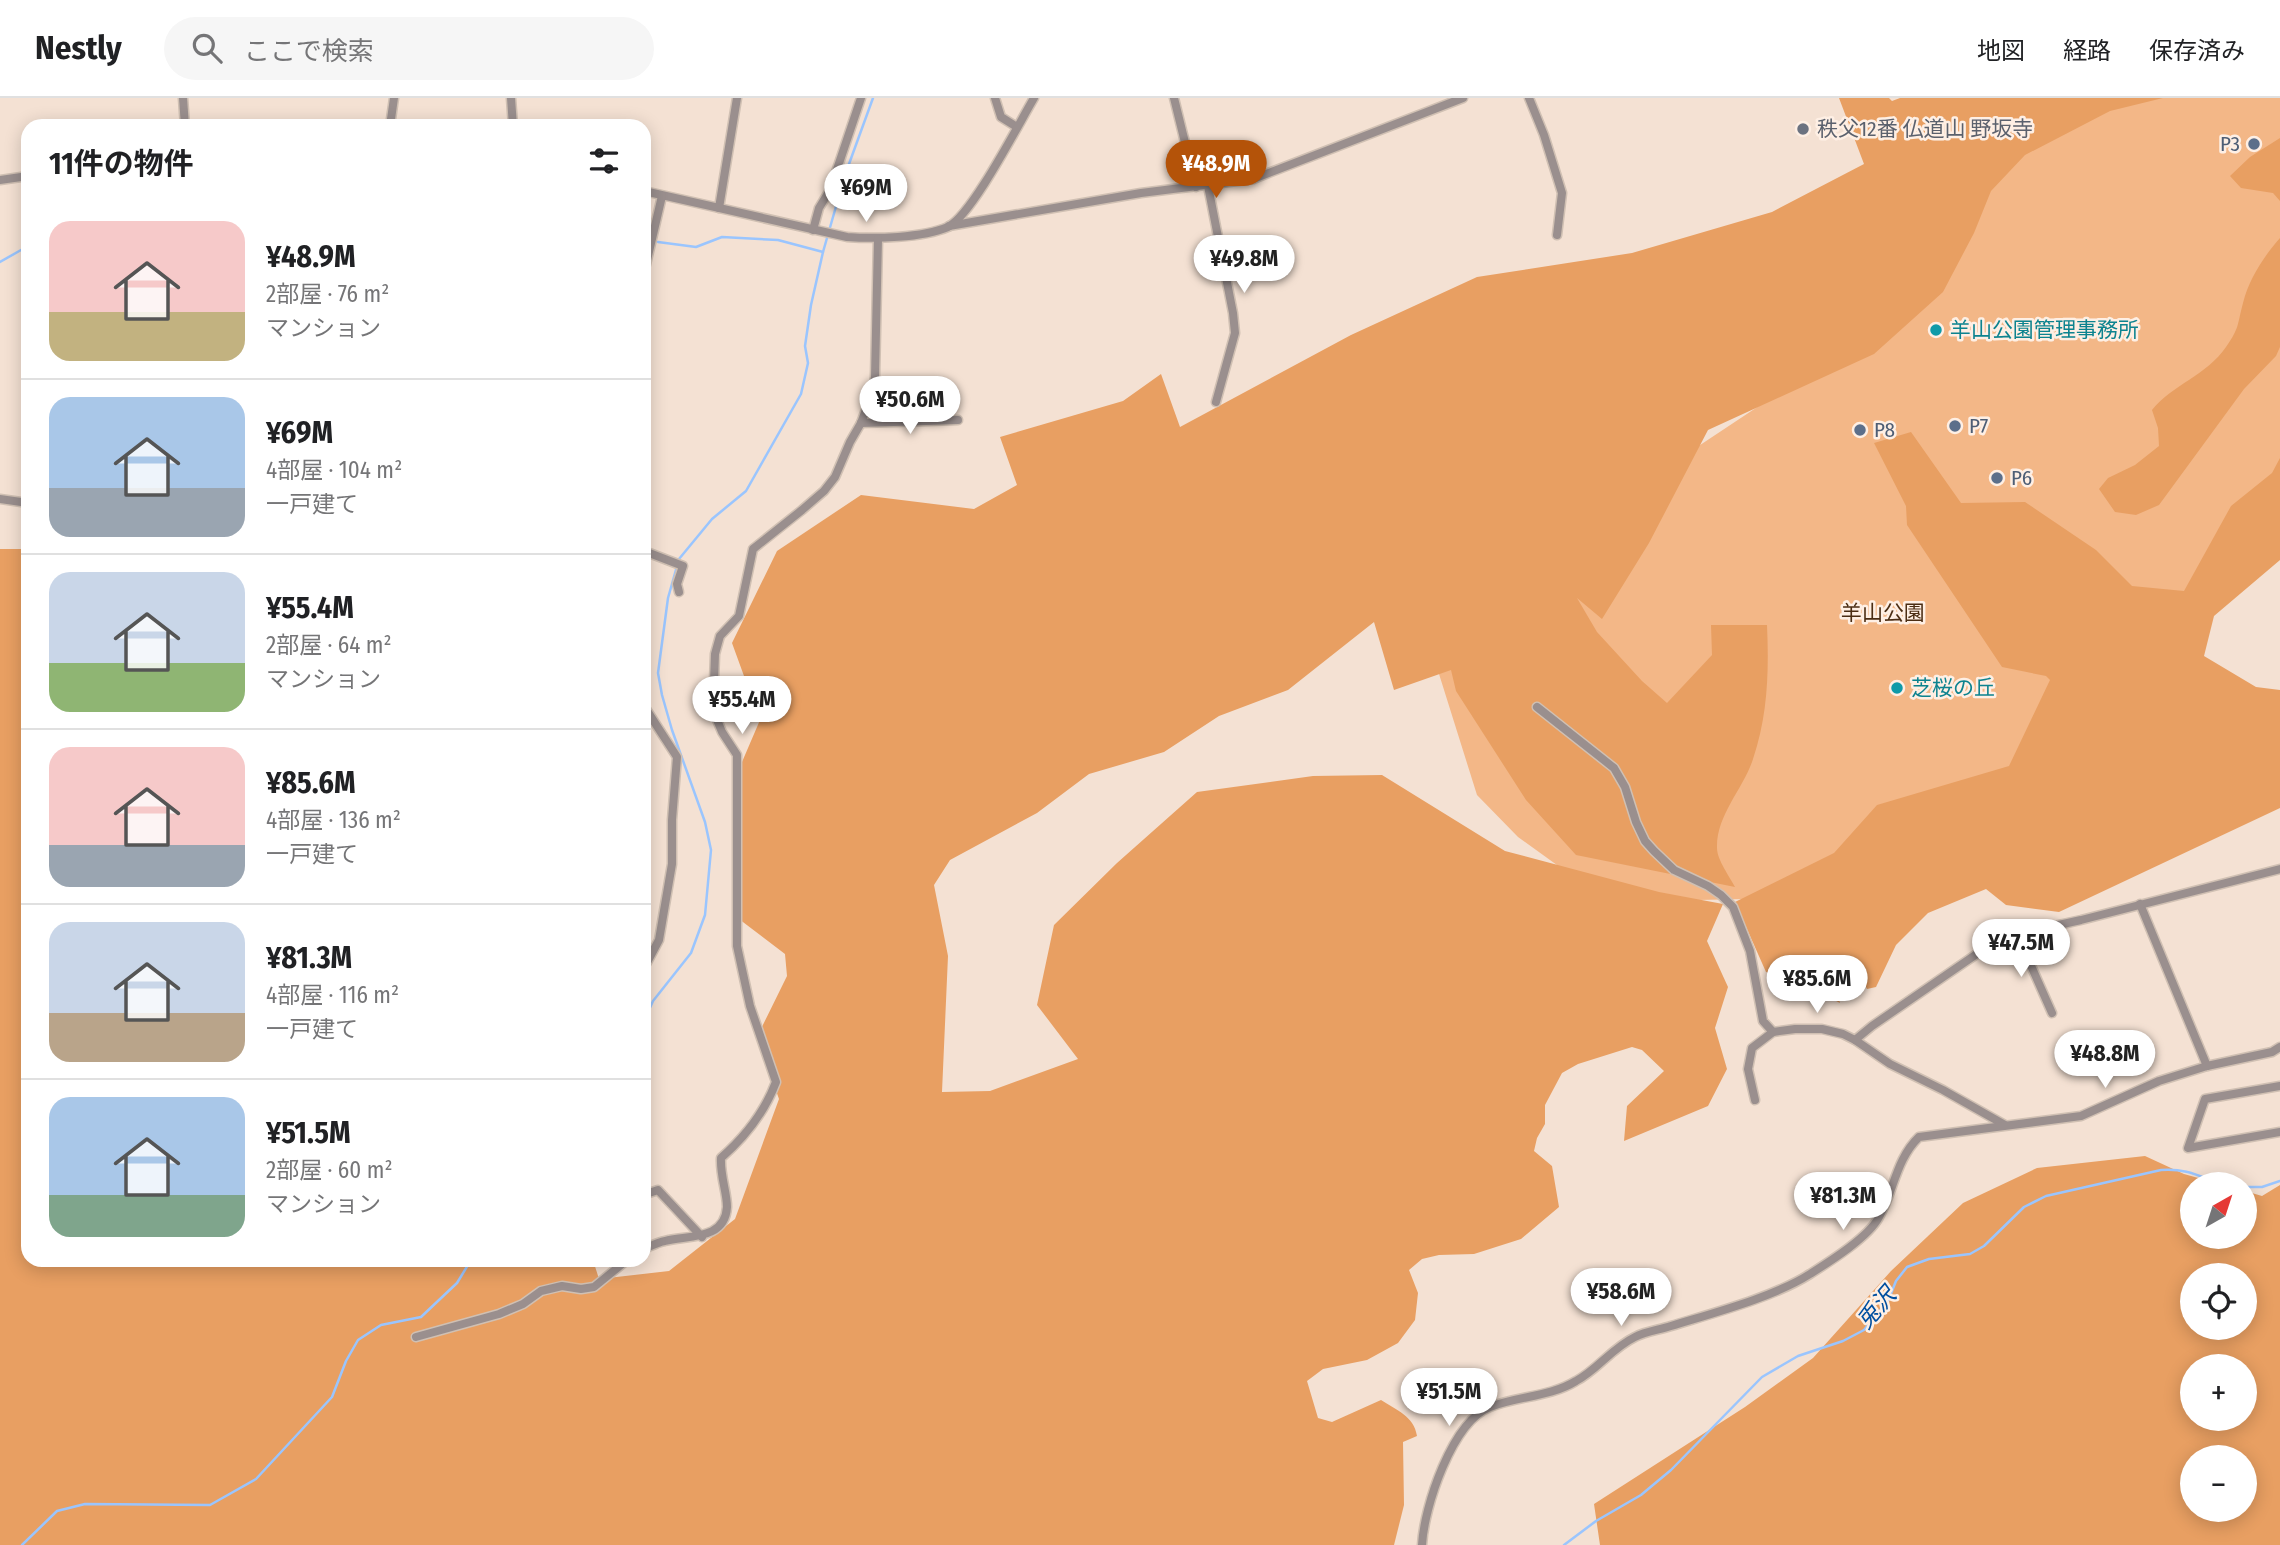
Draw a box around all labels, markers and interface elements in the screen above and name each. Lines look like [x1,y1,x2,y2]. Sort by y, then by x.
search box [164,17,654,80]
text: Nestly [35,28,122,68]
icon: search [188,29,226,67]
text: ここで検索 [244,36,374,67]
text: 地図 [1977,37,2025,65]
text: 経路 [2063,37,2111,65]
text: 保存済み [2149,37,2245,65]
place label: 秩父12番 仏道山 野坂寺 [1817,116,2033,142]
marker: 秩父12番 仏道山 野坂寺 [1795,121,1811,137]
place label: P3 [2220,131,2240,157]
marker: P3 [2246,136,2262,152]
pin: ¥48.9M [1159,140,1273,200]
icon: filters [585,142,623,180]
text: 11件の物件 [49,146,194,182]
text: ¥48.9M [1182,149,1250,177]
pin: ¥69M [825,164,907,224]
text: ¥69M [840,173,892,201]
pin: ¥49.8M [1187,236,1301,295]
text: ¥48.9M [266,239,356,275]
text: ¥49.8M [1210,244,1278,272]
icon: home [105,249,189,333]
text: 2部屋 · 76 m² [266,280,389,308]
text: マンション [266,314,381,342]
place label: 羊山公園管理事務所 [1950,317,2139,343]
marker: 羊山公園管理事務所 [1928,322,1944,338]
pin: ¥50.6M [853,376,967,436]
text: ¥50.6M [875,385,945,413]
place label: P7 [1969,413,1988,439]
text: ¥69M [266,415,333,451]
place label: P8 [1874,417,1895,443]
marker: P7 [1947,418,1963,434]
marker: P8 [1852,422,1868,438]
icon: home [105,425,189,509]
text: 4部屋 · 104 m² [266,456,402,484]
place label: P6 [2011,465,2032,491]
marker: P6 [1989,470,2005,486]
text: 一戸建て [266,490,358,518]
text: ¥55.4M [266,590,354,626]
icon: home [105,600,189,684]
park label: 羊山公園 [1841,600,1925,626]
text: 2部屋 · 64 m² [266,631,392,659]
text: マンション [266,665,381,693]
place label: 芝桜の丘 [1911,675,1995,701]
pin: ¥55.4M [685,676,799,736]
marker: 芝桜の丘 [1889,680,1905,696]
text: ¥55.4M [708,685,776,713]
text: ¥85.6M [266,765,356,801]
icon: home [105,775,189,859]
text: 4部屋 · 136 m² [266,806,401,834]
text: 一戸建て [266,840,358,868]
pin: ¥47.5M [1964,920,2078,979]
text: ¥47.5M [1988,928,2054,956]
text: ¥81.3M [266,940,352,976]
icon: home [105,950,189,1034]
pin: ¥85.6M [1760,956,1874,1015]
text: ¥85.6M [1783,964,1851,992]
text: 4部屋 · 116 m² [266,981,399,1009]
text: 一戸建て [266,1015,358,1043]
pin: ¥48.8M [2048,1030,2162,1090]
text: ¥48.8M [2070,1039,2140,1067]
text: ¥51.5M [266,1115,351,1151]
icon: home [105,1125,189,1209]
text: 2部屋 · 60 m² [266,1156,393,1184]
pin: ¥81.3M [1786,1172,1900,1232]
north arrow [2180,1172,2258,1250]
map controls [2180,1172,2257,1522]
text: ¥81.3M [1810,1181,1876,1209]
text: マンション [266,1190,381,1218]
button: locate [2180,1263,2257,1340]
pin: ¥58.6M [1564,1268,1678,1328]
text: ¥58.6M [1587,1277,1655,1305]
water label: 兎沢 [1850,1279,1904,1335]
button: + [2180,1354,2257,1431]
pin: ¥51.5M [1392,1368,1506,1428]
text: ¥51.5M [1417,1377,1481,1405]
button: − [2180,1445,2257,1522]

